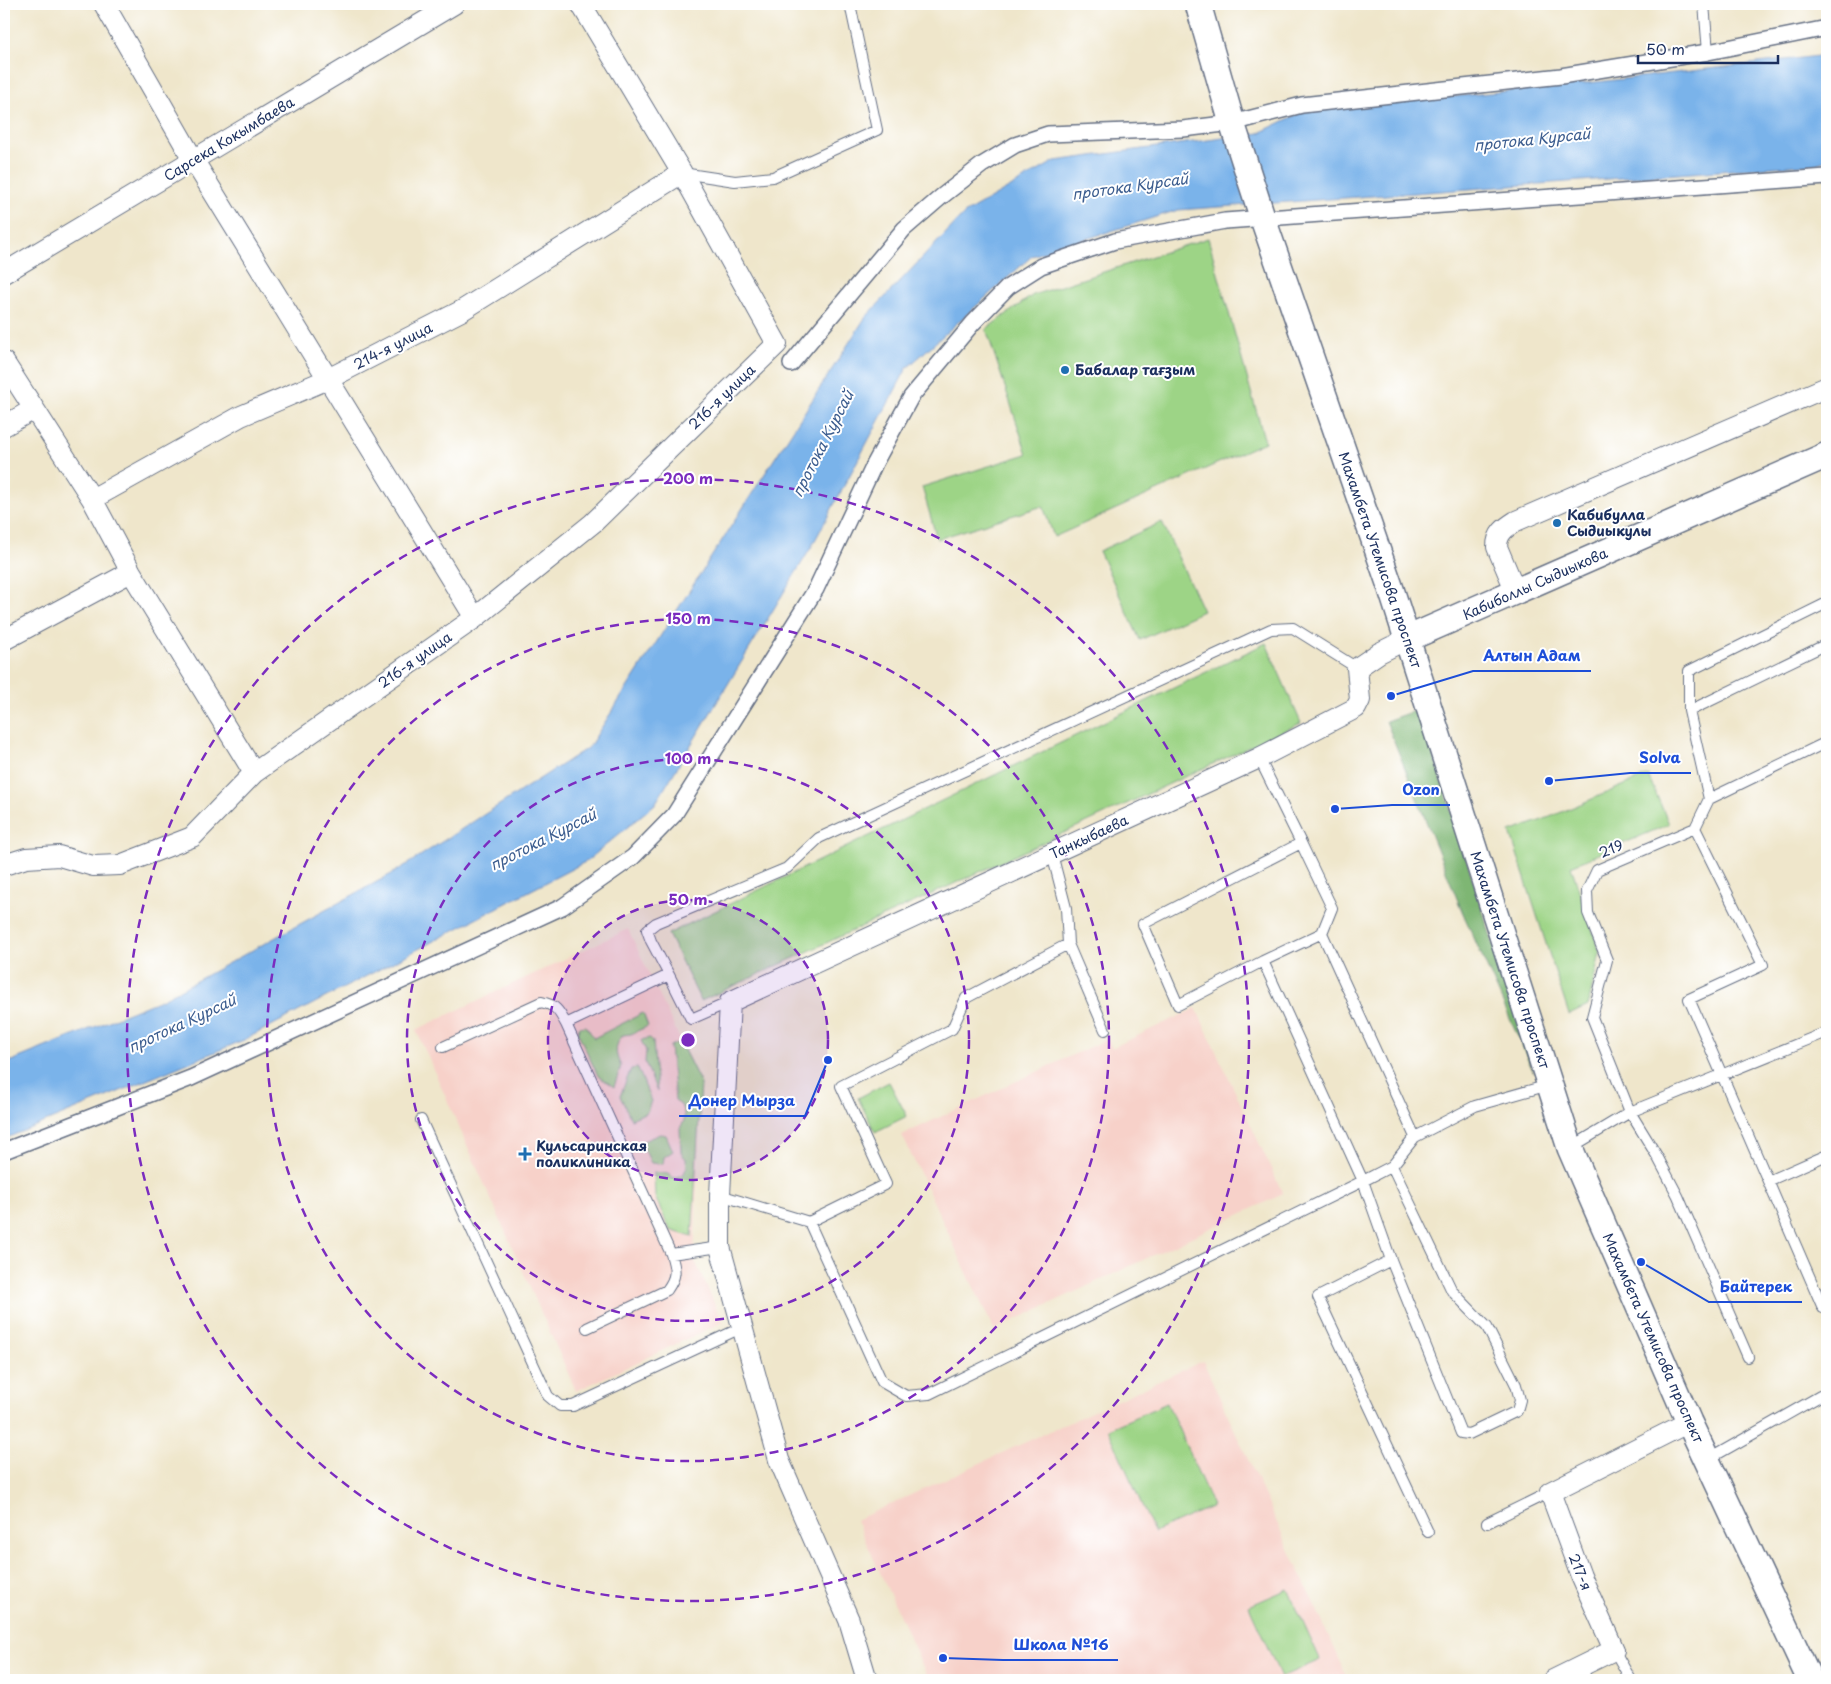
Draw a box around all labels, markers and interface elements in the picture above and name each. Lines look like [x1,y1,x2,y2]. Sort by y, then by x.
scale bar [1638,32,1778,64]
text: 50 m [1646,37,1685,60]
street label: Сарсека Кокымбаева [160,91,298,186]
water label: протока Курсай [1473,121,1593,156]
water label: протока Курсай [1070,166,1191,205]
street label: 214-я улица [350,317,436,374]
street label: 216-я улица [684,359,760,434]
place label: Бабалар тағзым [1075,359,1195,380]
marker: Бабалар тағзым [1059,364,1071,376]
water label: протока Курсай [785,384,859,501]
street label: Махамбета Утемисова проспект [1333,449,1428,671]
text: 200 m [663,466,713,489]
place label: Кабибулла Сыдиыкулы [1567,504,1651,541]
marker: Кабибулла Сыдиыкулы [1551,517,1563,529]
street label: Кабиболлы Сыдиыкова [1459,542,1611,625]
text: 150 m [665,606,711,629]
street label: 216-я улица [374,626,456,693]
callout: Алтын Адам [1473,641,1591,671]
text: Алтын Адам [1482,643,1581,666]
callout: Solva [1630,743,1691,773]
text: Solva [1639,745,1681,768]
text: 100 m [665,746,711,769]
callout: Ozon [1392,775,1450,805]
text: Ozon [1402,777,1440,800]
water label: протока Курсай [485,801,602,875]
street label: Танкыбаева [1046,809,1132,864]
street label: 219 [1595,834,1626,863]
street label: Махамбета Утемисова проспект [1465,848,1556,1072]
text: 50 m [669,887,707,910]
water label: протока Курсай [124,987,241,1058]
centre of rings [679,1031,697,1049]
callout: Донер Мырза [679,1086,805,1116]
text: Донер Мырза [688,1088,795,1111]
place label: Кульсаринская поликлиника [536,1135,647,1172]
marker: Кульсаринская поликлиника [518,1147,532,1161]
street label: Махамбета Утемисова проспект [1598,1230,1709,1446]
callout: Байтерек [1709,1272,1802,1302]
text: Байтерек [1720,1274,1793,1297]
street label: 217-я [1564,1550,1597,1593]
callout: Школа №16 [1003,1630,1118,1660]
text: Школа №16 [1014,1632,1109,1655]

